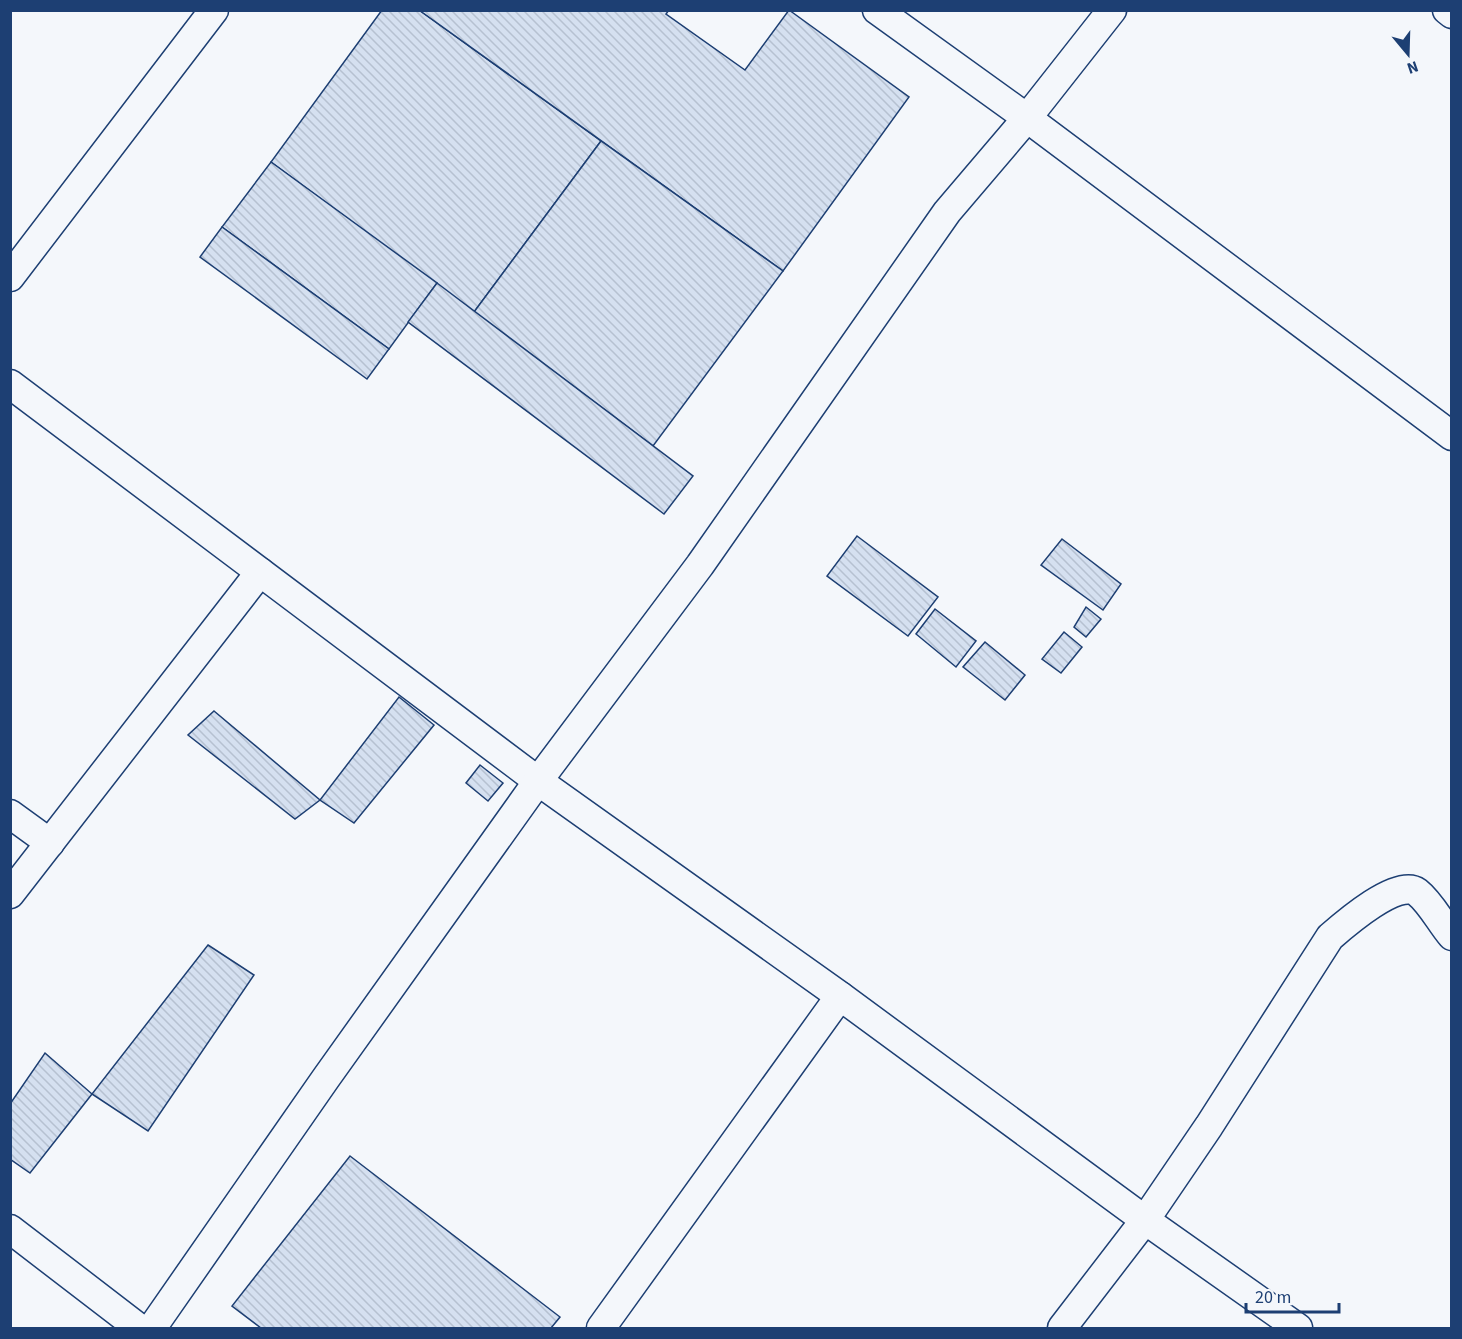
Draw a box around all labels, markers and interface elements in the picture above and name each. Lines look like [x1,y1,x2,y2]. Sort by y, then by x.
north arrow [1378,24,1438,84]
text: N [1404,55,1421,79]
scale bar [1246,1276,1339,1314]
text: 20 m [1255,1285,1291,1310]

